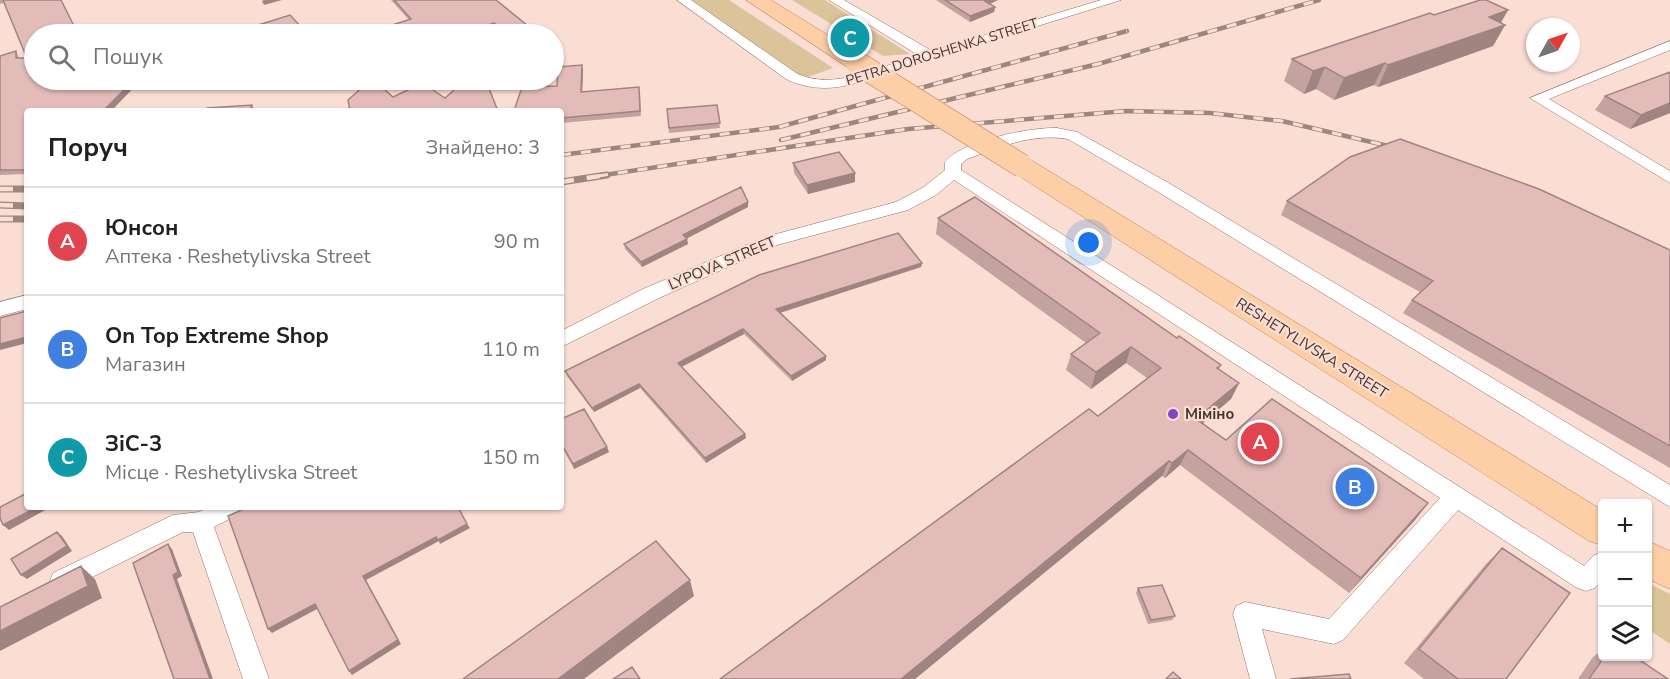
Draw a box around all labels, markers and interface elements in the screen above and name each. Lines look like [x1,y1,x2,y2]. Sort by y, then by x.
street label: PETRA DOROSHENKA STREET [844,13,1041,90]
pin: C [830,15,870,60]
north arrow [1526,18,1580,72]
search box [24,24,564,90]
icon: search [45,41,78,74]
text: Пошук [93,42,163,72]
text: Поруч [48,130,128,165]
text: Знайдено: 3 [426,134,540,161]
text: Юнсон [105,213,178,243]
text: A [60,228,75,255]
text: 90 m [494,228,540,255]
your location [1074,228,1103,257]
street label: LYPOVA STREET [665,231,779,295]
text: Аптека · Reshetylivska Street [105,243,370,270]
street label: RESHETYLIVSKA STREET [1232,293,1392,403]
text: On Top Extreme Shop [105,321,329,351]
text: B [61,336,74,363]
text: 110 m [482,336,540,363]
text: Магазин [105,351,186,378]
place label: Міміно [1185,404,1234,424]
marker: Міміно [1166,407,1180,421]
pin: A [1240,420,1280,464]
text: ЗіС-3 [105,429,162,459]
text: C [61,444,74,471]
text: 150 m [482,444,540,471]
text: Місце · Reshetylivska Street [105,459,357,486]
pin: B [1336,464,1374,510]
map controls [1598,499,1652,661]
button: + [1598,499,1652,553]
button: − [1598,553,1652,607]
button: layers [1598,607,1652,661]

